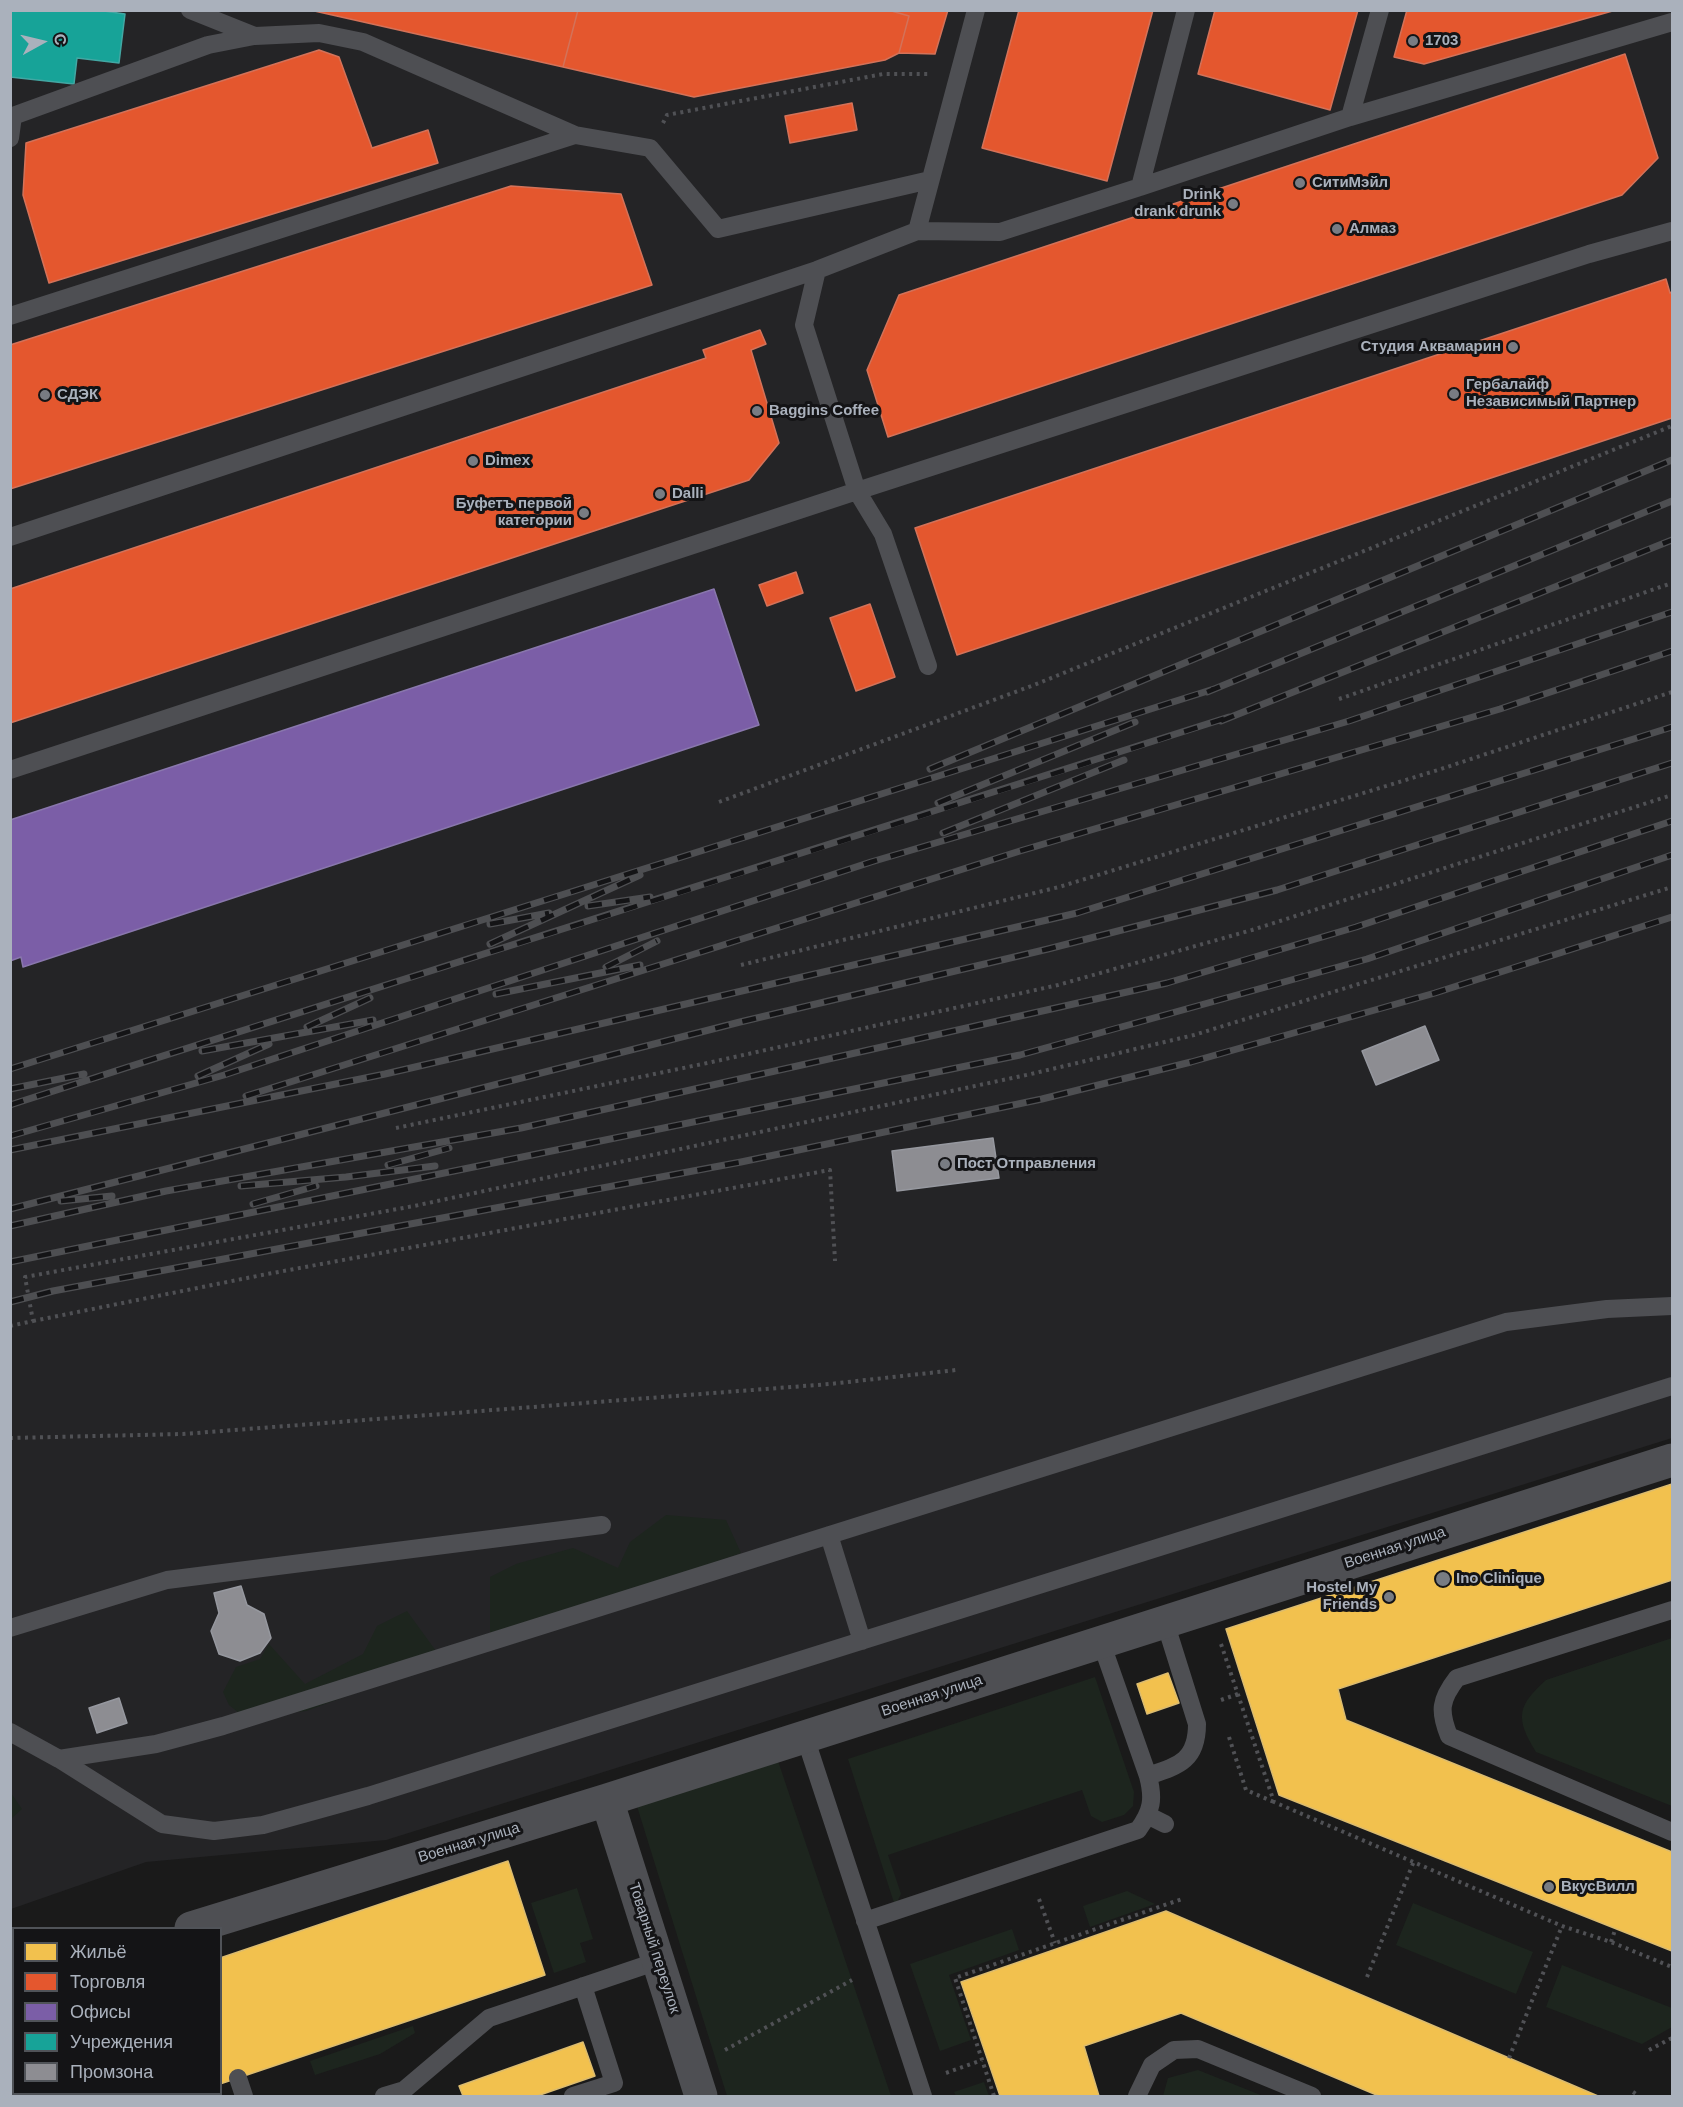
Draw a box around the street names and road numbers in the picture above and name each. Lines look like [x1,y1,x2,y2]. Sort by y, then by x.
street label: Военная улица [1342,1523,1448,1573]
street label: Военная улица [879,1671,985,1721]
street label: Военная улица [416,1819,522,1867]
street label: Товарный переулок [624,1880,684,2016]

